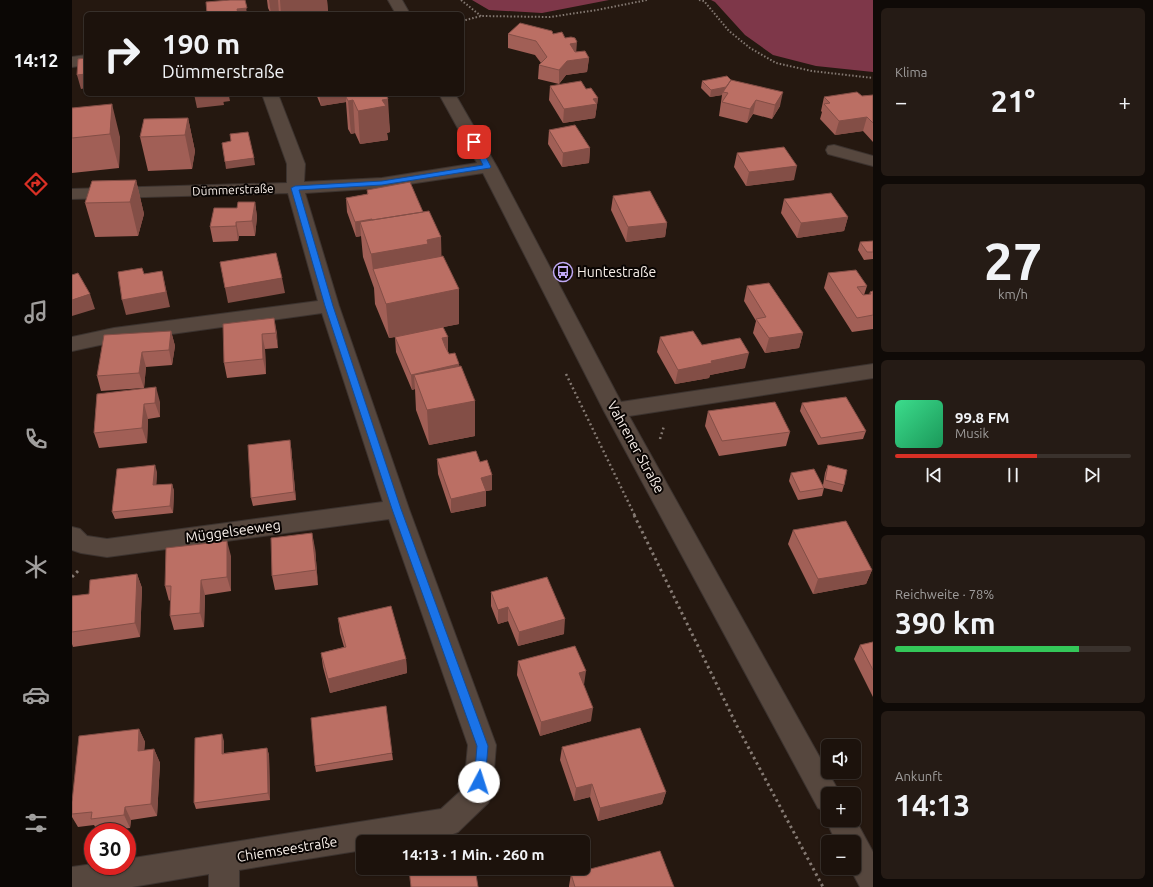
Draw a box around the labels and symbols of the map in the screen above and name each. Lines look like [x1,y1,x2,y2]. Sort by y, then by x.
pin [457,125,491,159]
street label: Dümmerstraße [192,182,274,197]
bus stop icon: Huntestraße [552,261,574,283]
place label: Huntestraße [577,264,656,280]
street label: Vahrener Straße [604,398,668,496]
street label: Müggelseeweg [184,516,282,546]
position arrow [458,761,500,803]
speed limit sign: 30 [84,823,136,875]
street label: Chiemseestraße [236,833,338,865]

